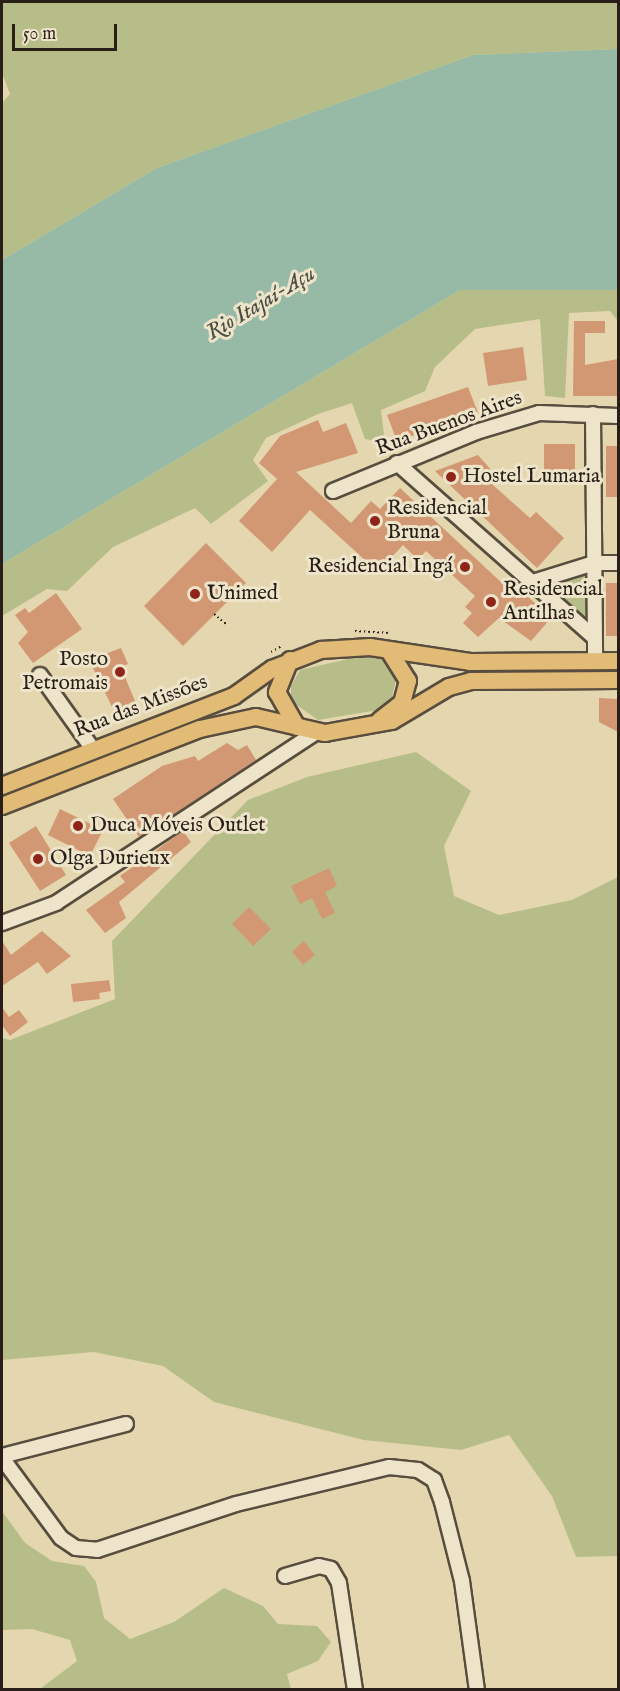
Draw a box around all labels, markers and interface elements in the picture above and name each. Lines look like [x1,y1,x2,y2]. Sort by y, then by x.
scale bar [15,12,120,50]
text: 50 m [23,23,56,46]
water label: Rio Itajaí-Açu [202,261,320,347]
street label: Rua Buenos Aires [372,386,526,462]
place label: Hostel Lumaria [463,464,600,490]
marker: Hostel Lumaria [444,470,458,484]
place label: Residencial Bruna [387,496,487,546]
marker: Residencial Bruna [368,514,382,528]
place label: Residencial Ingá [308,554,453,580]
marker: Residencial Ingá [458,560,472,574]
place label: Residencial Antilhas [503,577,603,627]
place label: Unimed [207,581,278,607]
marker: Unimed [188,587,202,601]
marker: Residencial Antilhas [484,595,498,609]
place label: Posto Petromais [22,647,108,697]
marker: Posto Petromais [113,665,127,679]
street label: Rua das Missões [71,670,211,744]
place label: Duca Móveis Outlet [90,813,265,839]
marker: Duca Móveis Outlet [71,819,85,833]
place label: Olga Durieux [50,846,170,872]
marker: Olga Durieux [31,852,45,866]

